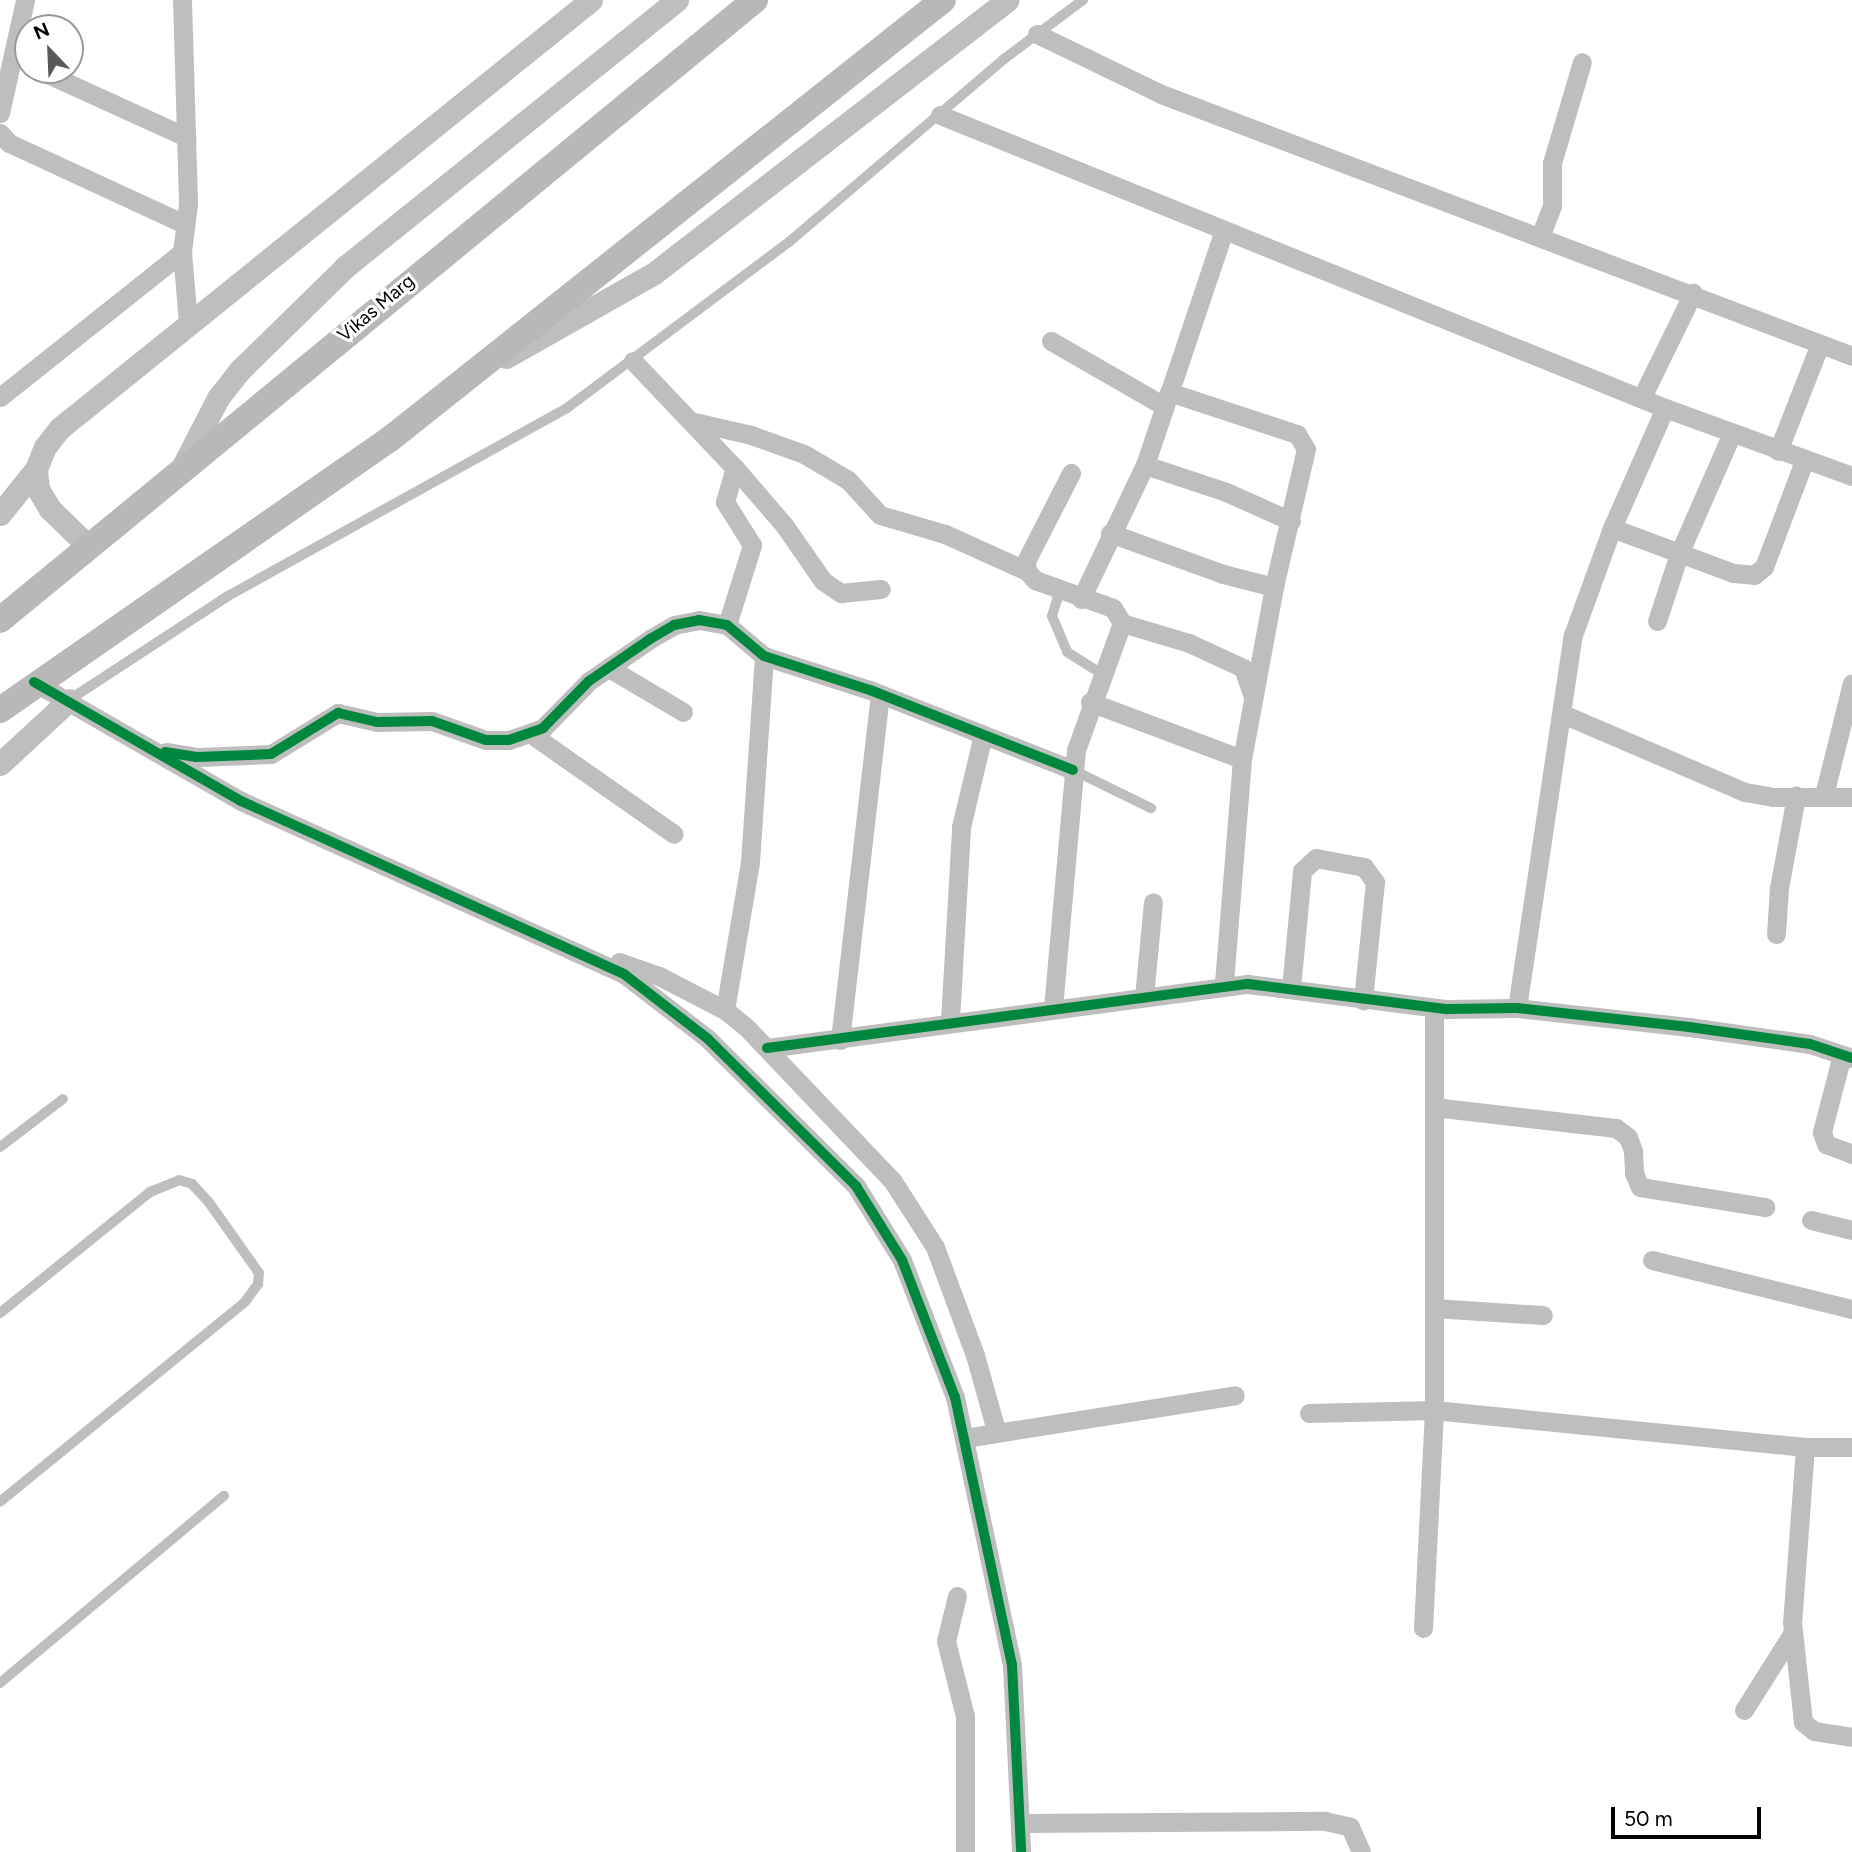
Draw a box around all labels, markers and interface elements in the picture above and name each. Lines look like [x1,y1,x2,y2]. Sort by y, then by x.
north arrow [14,14,84,84]
text: N [30,18,53,45]
street label: Vikas Marg [333,269,419,347]
scale bar [1614,1792,1764,1836]
text: 50 m [1624,1806,1673,1831]

